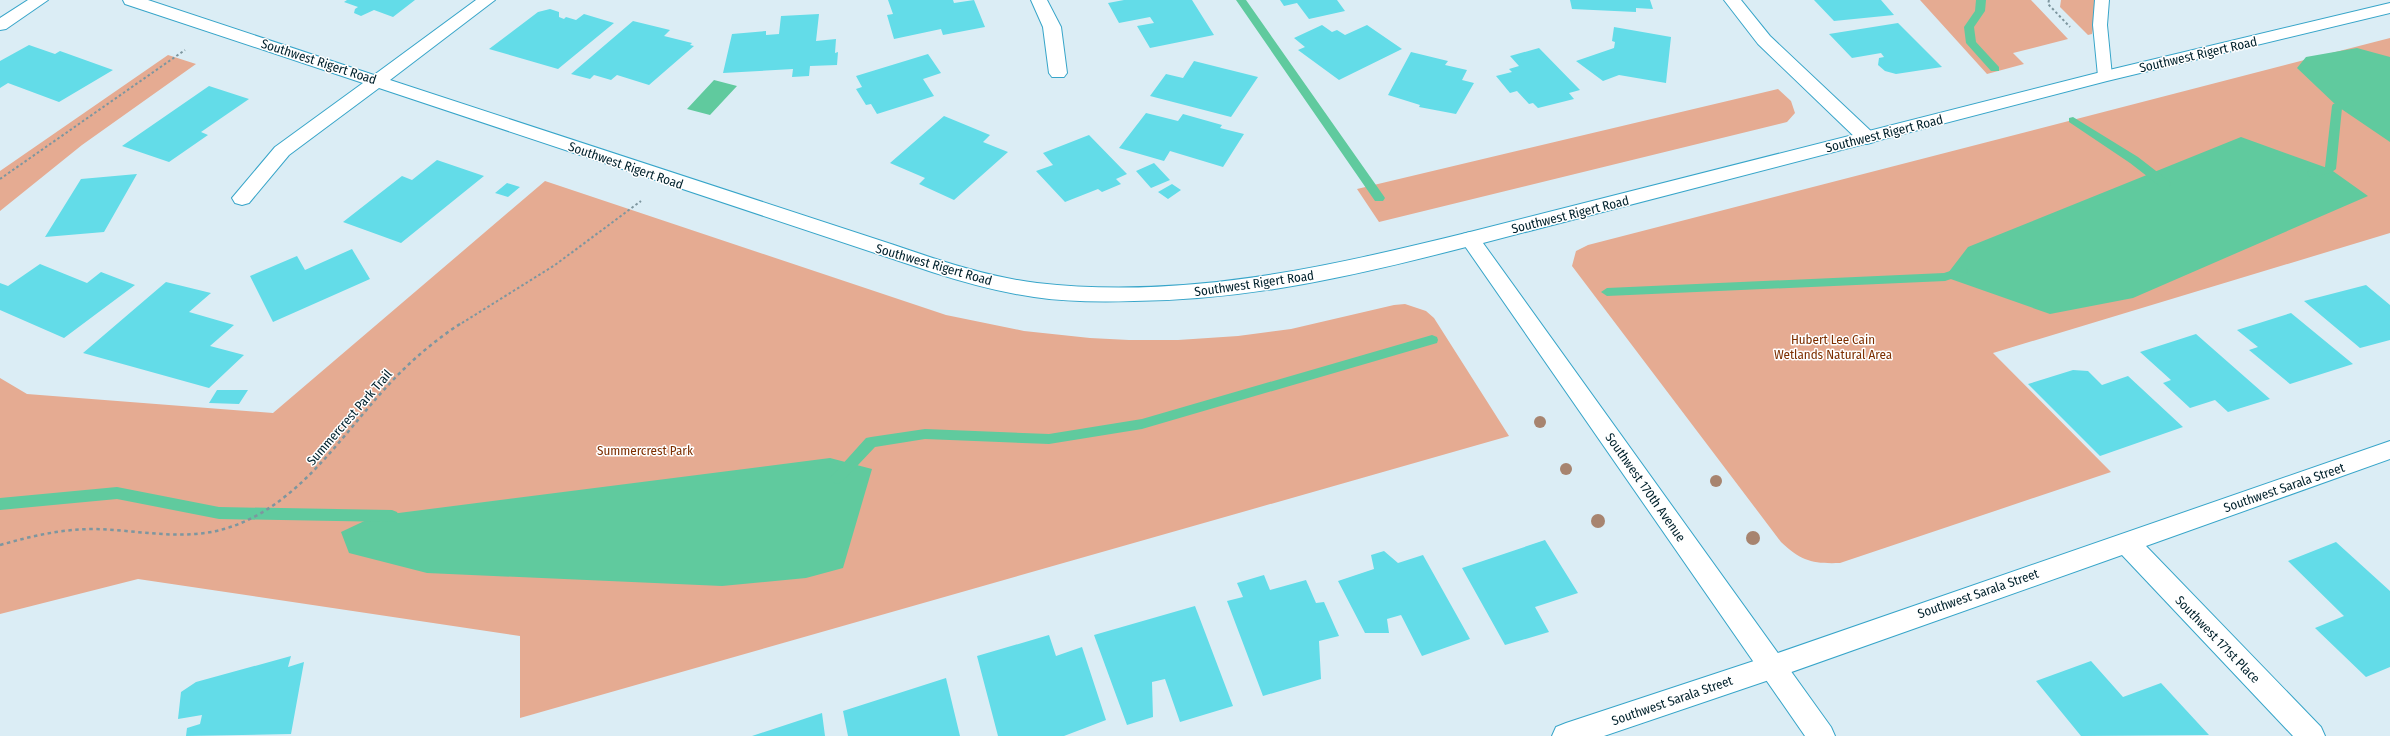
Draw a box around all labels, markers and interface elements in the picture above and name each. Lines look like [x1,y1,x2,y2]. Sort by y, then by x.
street label: Southwest Rigert Road [2138,34,2258,75]
street label: Southwest Rigert Road [259,36,378,87]
street label: Southwest Rigert Road [1824,112,1944,155]
street label: Southwest Rigert Road [566,139,685,192]
street label: Southwest Rigert Road [1510,193,1630,236]
street label: Southwest Rigert Road [874,241,994,288]
street label: Southwest Rigert Road [1193,268,1315,299]
park label: Hubert Lee Cain Wetlands Natural Area [1774,332,1892,362]
street label: Summercrest Park Trail [304,366,395,468]
street label: Southwest 170th Avenue [1602,430,1689,544]
park label: Summercrest Park [597,443,694,458]
street label: Southwest Sarala Street [2222,459,2347,515]
street label: Southwest Sarala Street [1916,565,2041,621]
street label: Southwest 171st Place [2172,593,2263,686]
street label: Southwest Sarala Street [1610,672,1735,728]

